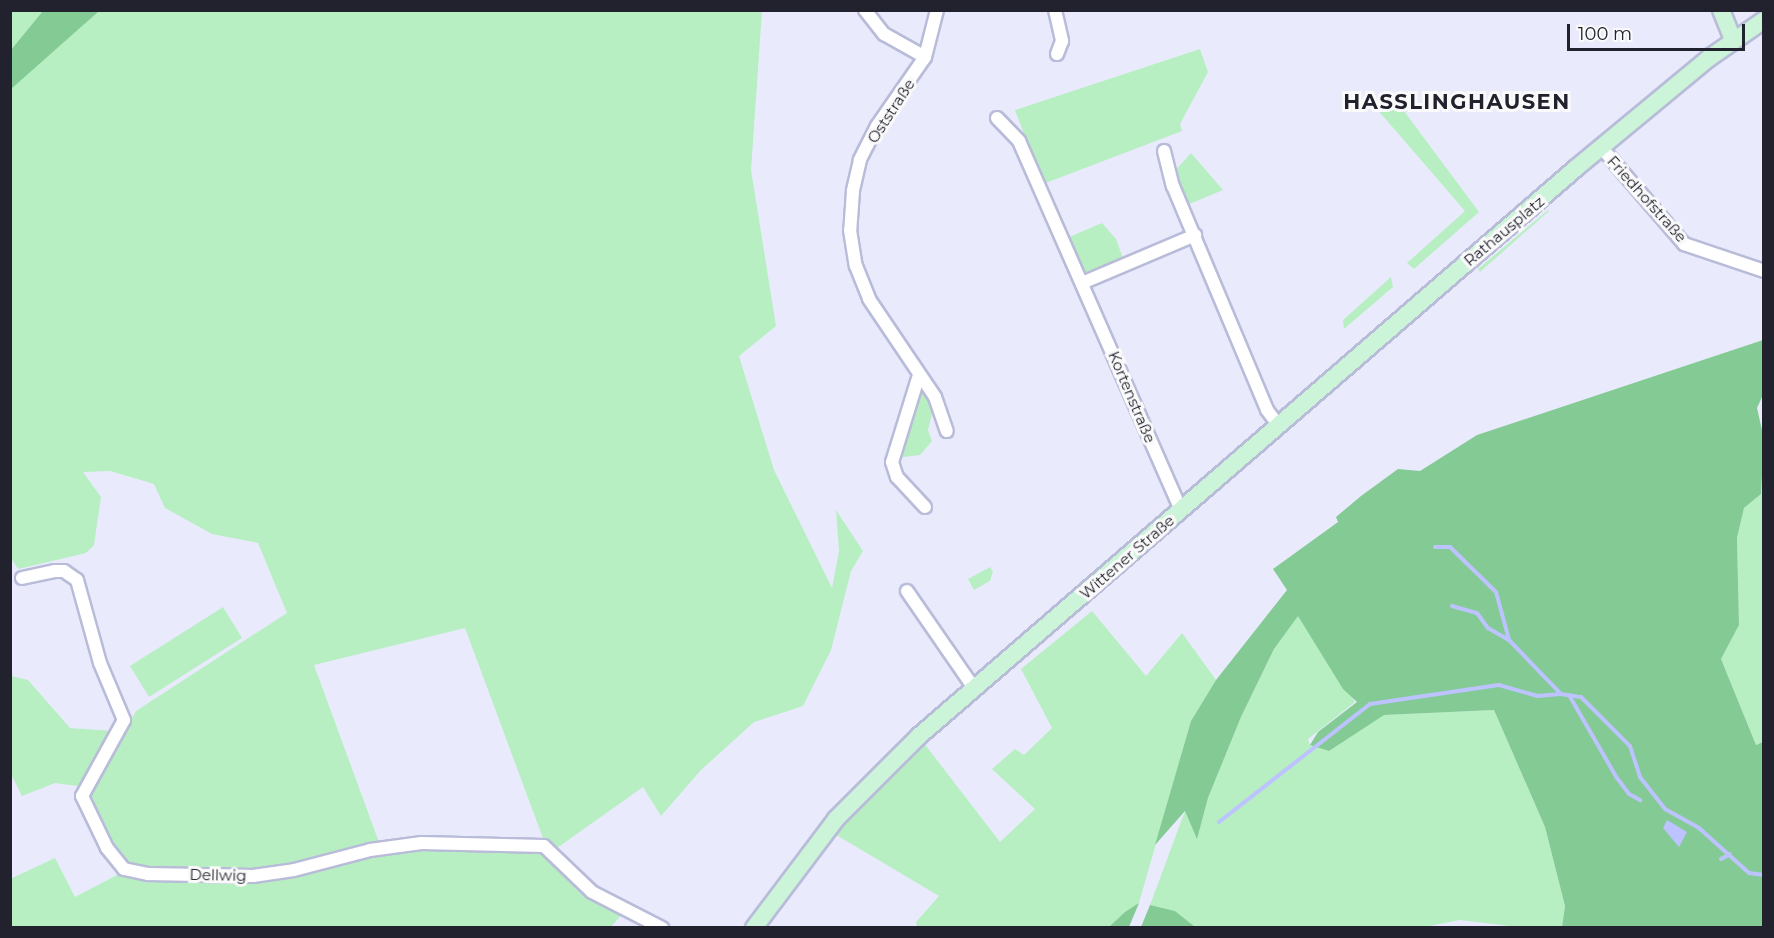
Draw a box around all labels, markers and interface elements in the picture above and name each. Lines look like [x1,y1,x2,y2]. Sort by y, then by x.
scale bar [1570,12,1748,50]
text: 100 m [1578,23,1632,45]
street label: Oststraße [864,76,918,146]
district label: HASSLINGHAUSEN [1343,89,1571,115]
street label: Friedhofstraße [1604,152,1690,246]
street label: Rathausplatz [1460,192,1548,270]
street label: Kortenstraße [1105,349,1159,445]
street label: Wittener Straße [1076,511,1178,603]
street label: Dellwig [189,866,247,884]

